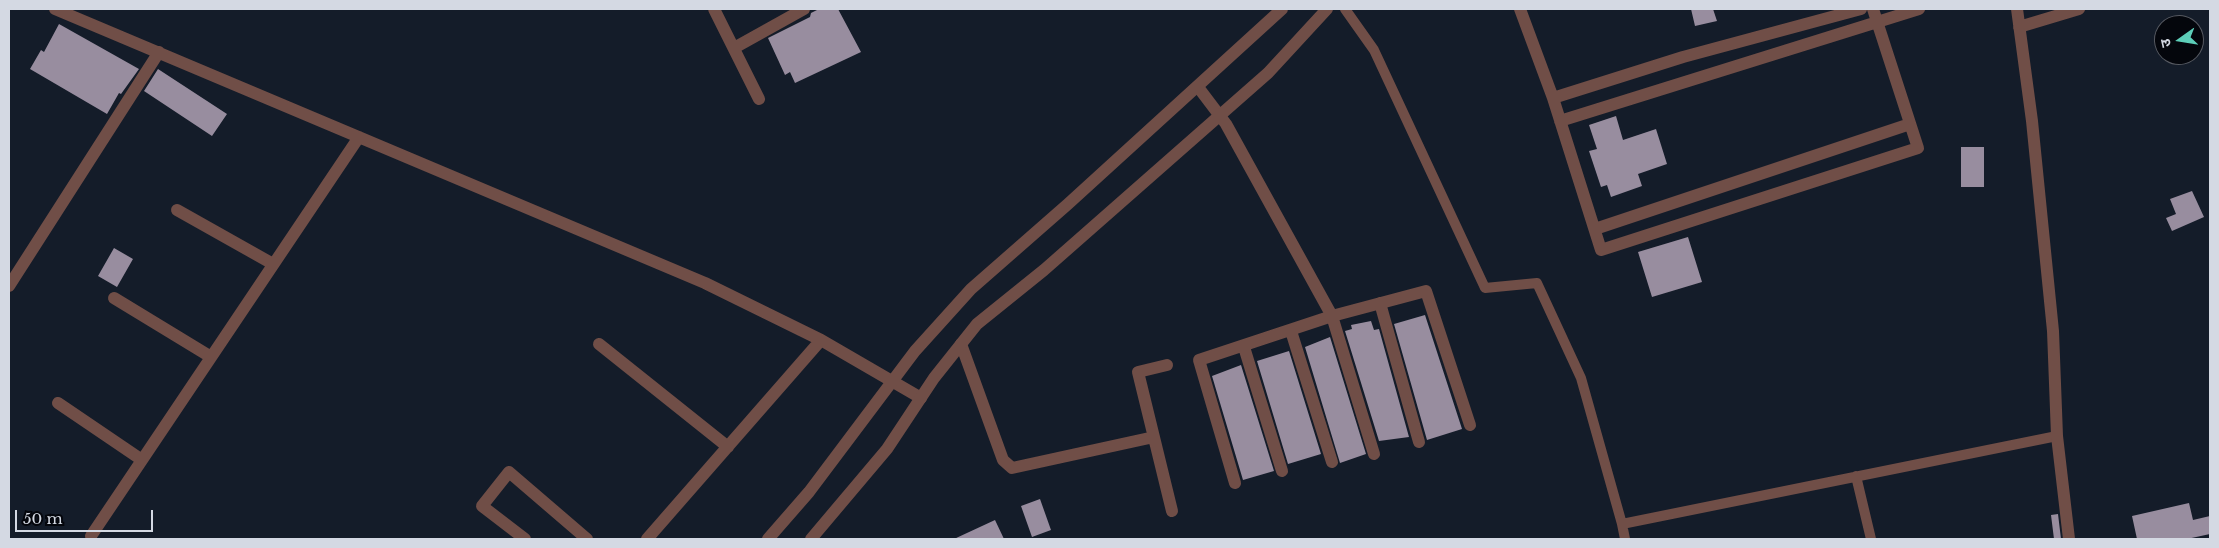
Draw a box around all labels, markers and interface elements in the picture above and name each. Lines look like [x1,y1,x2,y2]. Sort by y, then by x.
north arrow [2154,15,2204,65]
text: उ [2156,37,2175,49]
scale bar [18,500,155,532]
text: 50 m [23,509,63,528]

